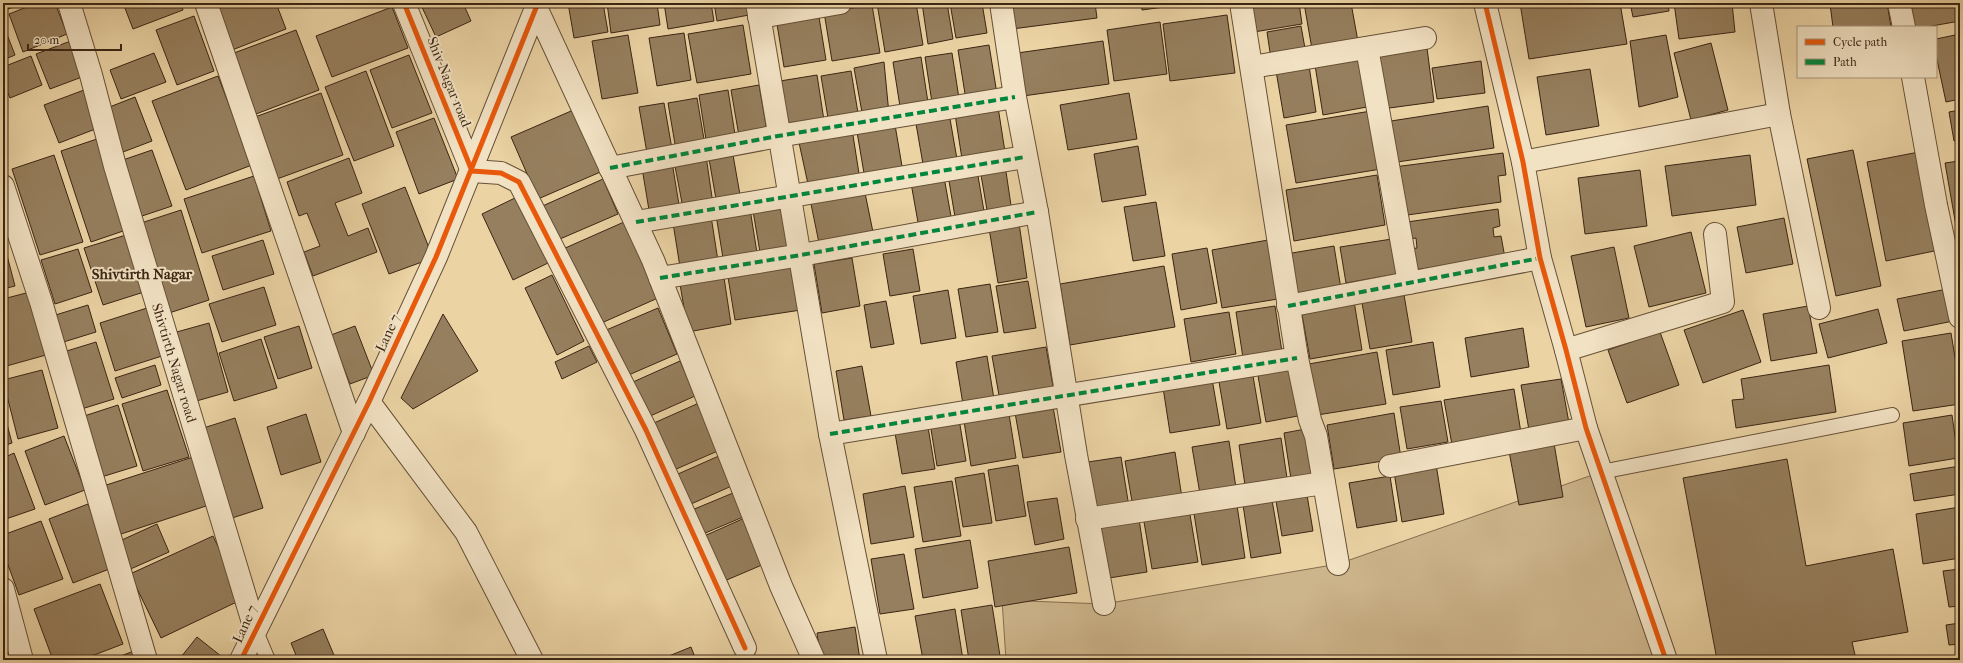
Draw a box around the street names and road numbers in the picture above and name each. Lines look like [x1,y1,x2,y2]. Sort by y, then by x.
street label: Shiv Nagar road [423,34,475,130]
street label: Shivtirth Nagar road [148,301,201,425]
street label: Lane 7 [372,311,404,355]
street label: Lane 7 [229,602,261,646]

